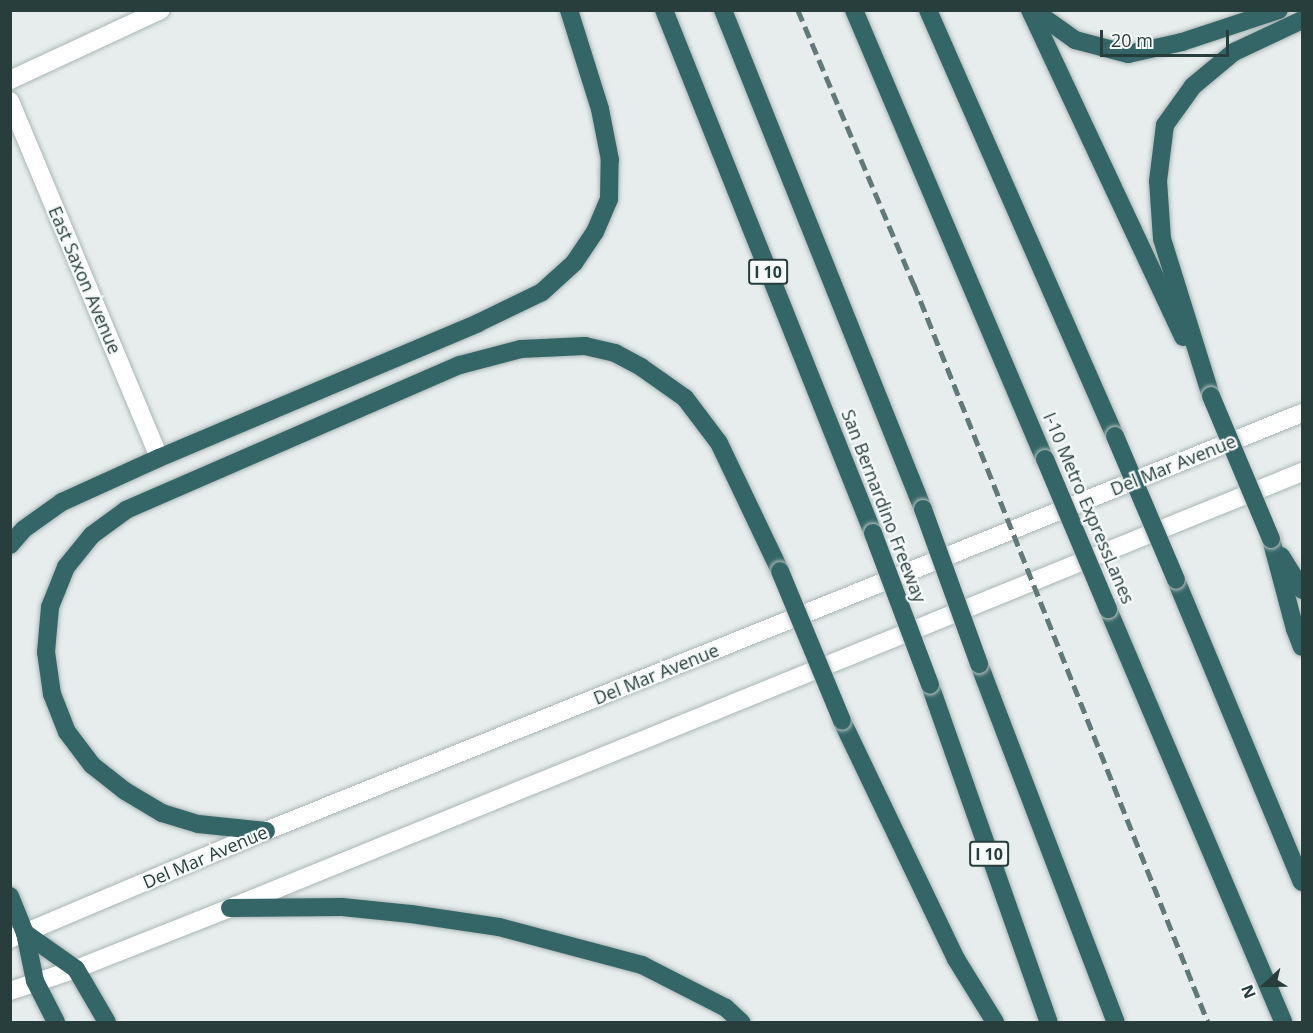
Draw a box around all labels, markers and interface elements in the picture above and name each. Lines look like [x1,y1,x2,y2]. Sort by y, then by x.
scale bar [1103,18,1232,56]
text: 20 m [1111,28,1153,52]
street label: East Saxon Avenue [44,203,126,357]
road number: I 10 [747,259,789,285]
street label: San Bernardino Freeway [837,406,931,606]
street label: I-10 Metro ExpressLanes [1039,409,1139,607]
street label: Del Mar Avenue [1107,430,1239,500]
street label: Del Mar Avenue [590,639,722,709]
street label: Del Mar Avenue [139,821,271,893]
road number: I 10 [968,841,1010,867]
north arrow [1235,955,1295,1015]
text: N [1236,982,1261,1002]

